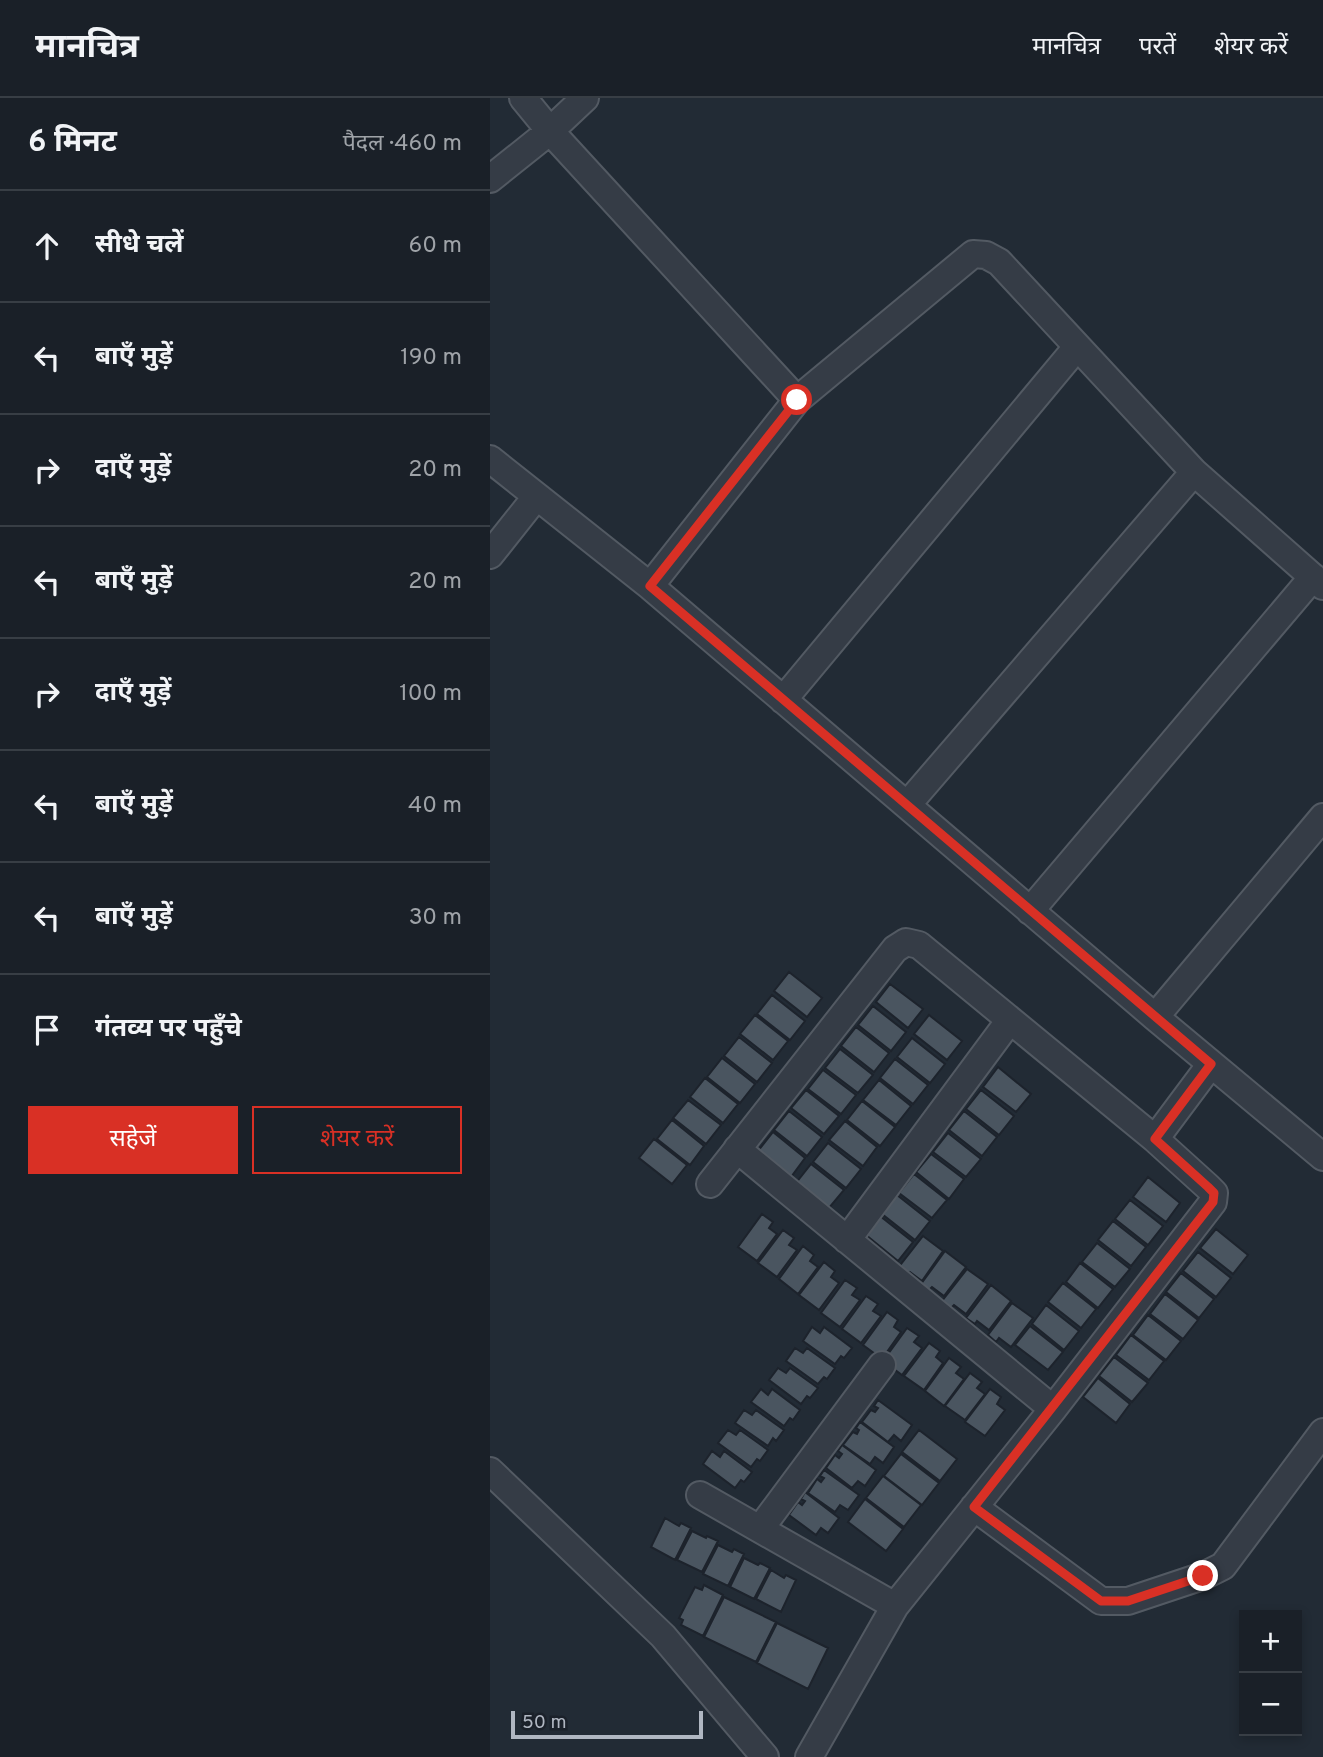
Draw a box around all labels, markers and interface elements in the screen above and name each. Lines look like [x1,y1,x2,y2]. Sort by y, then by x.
text: मानचित्र [35,28,139,70]
text: मानचित्र [1032,33,1101,63]
text: परतें [1139,33,1176,63]
text: शेयर करें [1214,33,1288,63]
text: 6 मिनट [28,125,117,162]
text: पैदल · 460 m [343,130,462,159]
icon: ahead [28,227,66,265]
text: सीधे चलें [95,229,183,262]
text: 60 m [409,232,462,261]
icon: left [28,339,66,377]
text: बाएँ मुड़ें [95,341,173,374]
text: 190 m [400,344,462,373]
route start [781,384,812,415]
icon: right [28,451,66,489]
text: दाएँ मुड़ें [95,453,171,486]
text: 20 m [408,456,462,485]
icon: left [28,563,66,601]
text: बाएँ मुड़ें [95,565,173,598]
text: 20 m [408,568,462,597]
icon: right [28,675,66,713]
text: दाएँ मुड़ें [95,677,171,710]
text: 100 m [399,680,462,709]
icon: left [28,787,66,825]
text: बाएँ मुड़ें [95,789,173,822]
text: 40 m [408,792,462,821]
icon: left [28,899,66,937]
text: बाएँ मुड़ें [95,901,173,934]
text: 30 m [409,904,462,933]
icon: arrive [28,1011,66,1049]
text: गंतव्य पर पहुँचे [95,1013,242,1046]
button: सहेजें [28,1106,238,1174]
button: शेयर करें [252,1106,462,1174]
route end [1187,1560,1218,1591]
map controls [1239,1610,1302,1736]
button: + [1239,1610,1302,1673]
button: − [1239,1673,1302,1736]
scale bar [511,1708,704,1740]
text: 50 m [522,1711,567,1735]

